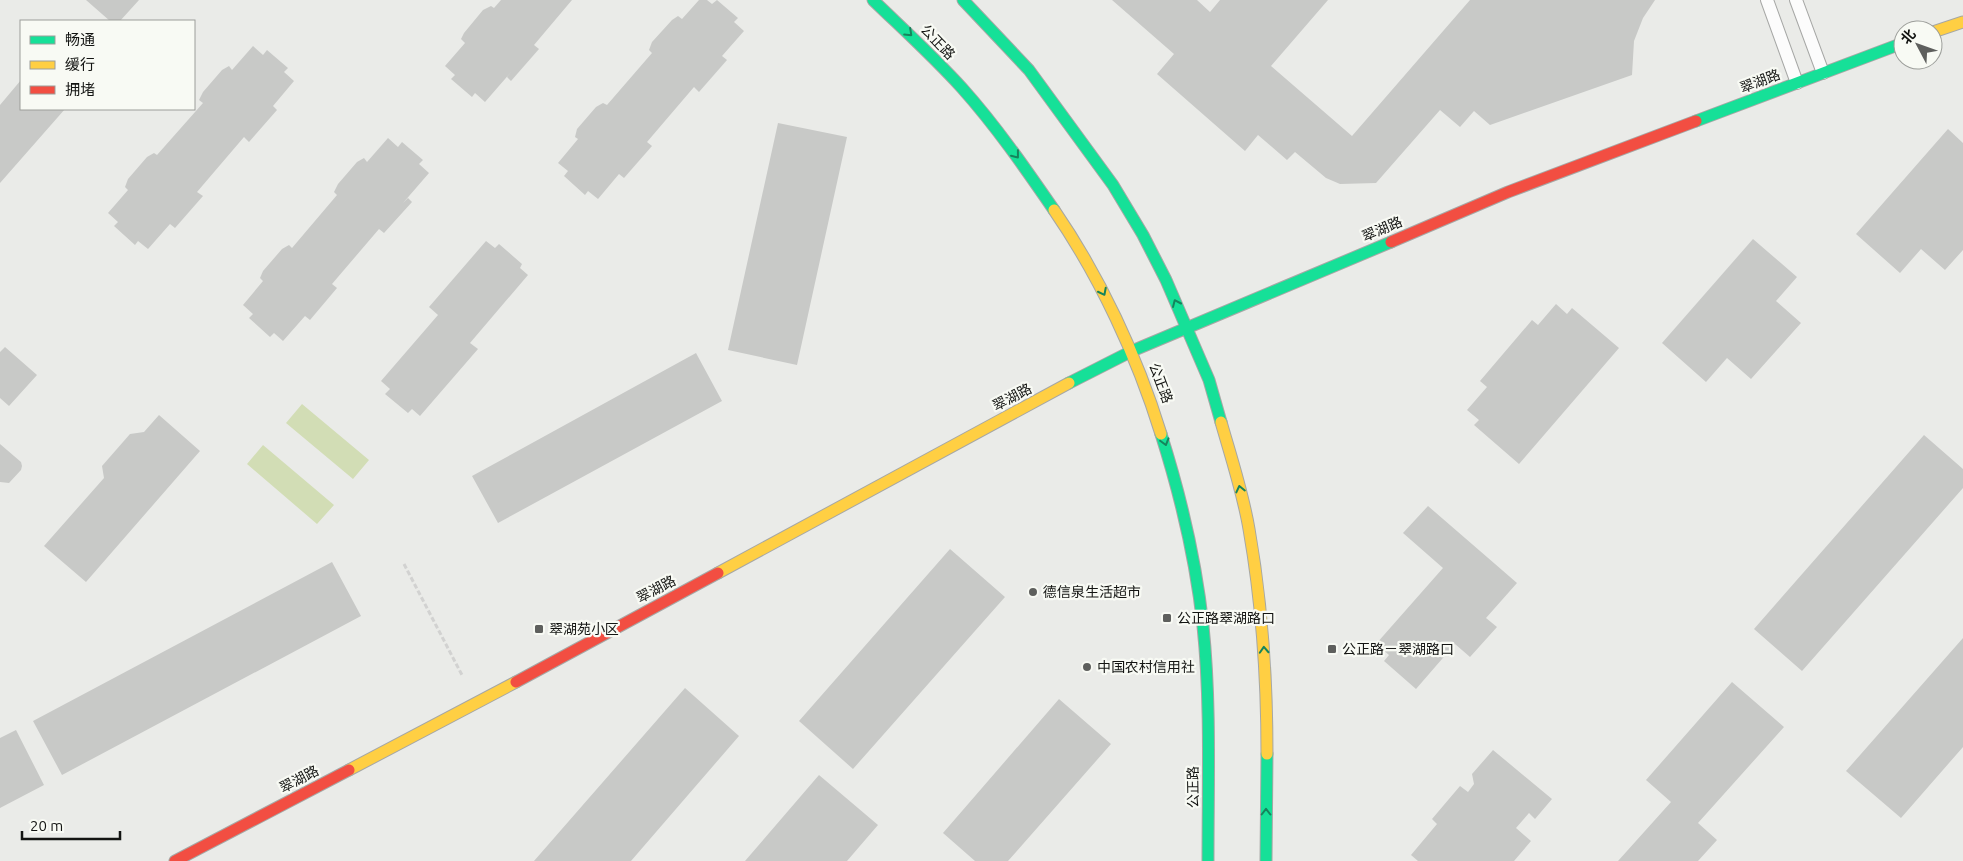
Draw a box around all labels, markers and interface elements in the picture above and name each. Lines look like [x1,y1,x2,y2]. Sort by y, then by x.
legend [20,20,195,110]
north arrow [1893,20,1943,70]
street label: 公正路 [918,21,958,63]
text: 北 [1898,26,1919,47]
one-way arrow [903,27,912,36]
text: 畅通 [65,31,95,48]
text: 缓行 [65,56,95,73]
street label: 翠湖路 [1738,66,1782,96]
text: 拥堵 [65,81,95,98]
one-way arrow [1011,149,1019,158]
street label: 翠湖路 [1360,213,1404,245]
one-way arrow [1097,287,1107,296]
one-way arrow [1172,299,1183,308]
street label: 公正路 [1146,361,1176,405]
street label: 翠湖路 [990,380,1034,414]
one-way arrow [1159,438,1169,446]
one-way arrow [1235,485,1246,494]
street label: 翠湖路 [634,572,678,606]
place label: 德信泉生活超市 [1043,584,1141,600]
marker: 德信泉生活超市 [1027,586,1039,598]
place label: 公正路翠湖路口 [1177,610,1275,626]
marker: 公正路翠湖路口 [1161,612,1173,624]
place label: 翠湖苑小区 [549,621,619,637]
marker: 翠湖苑小区 [533,623,545,635]
place label: 公正路－翠湖路口 [1342,641,1454,657]
marker: 公正路－翠湖路口 [1326,643,1338,655]
one-way arrow [1258,646,1269,654]
place label: 中国农村信用社 [1097,659,1195,675]
marker: 中国农村信用社 [1081,661,1093,673]
street label: 翠湖路 [277,762,321,796]
street label: 公正路 [1185,766,1201,808]
scale bar [22,808,120,840]
one-way arrow [1261,808,1271,816]
text: 20 m [30,817,63,834]

